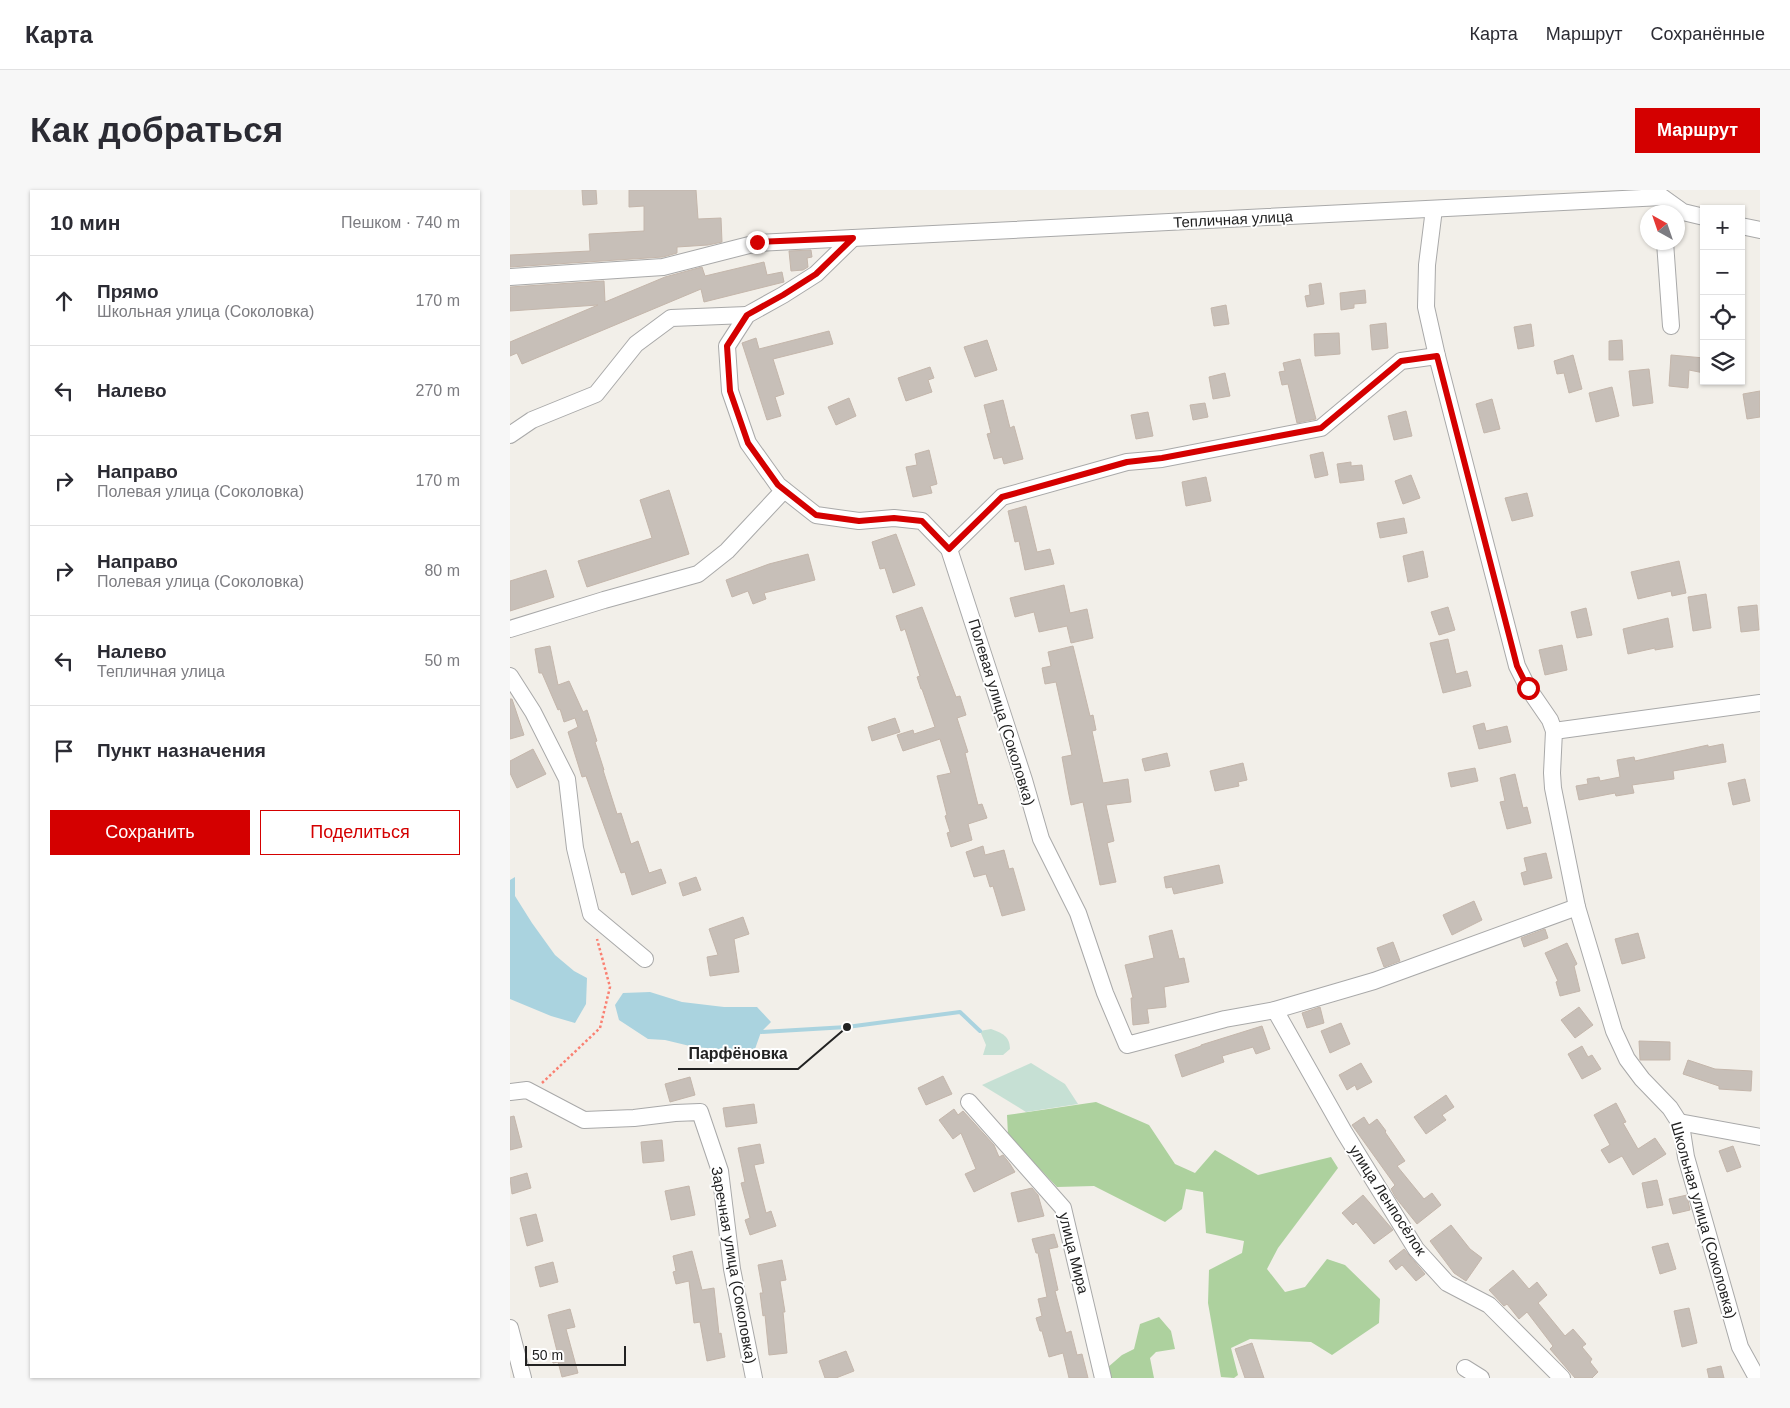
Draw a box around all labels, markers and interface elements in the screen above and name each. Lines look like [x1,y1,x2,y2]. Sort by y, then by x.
text: Карта [25,21,93,48]
text: Карта [1470,24,1518,44]
text: Маршрут [1546,24,1622,44]
text: Сохранённые [1650,24,1765,44]
button: Маршрут [1635,108,1760,153]
text: Как добраться [30,110,283,149]
north arrow [1640,205,1685,250]
map controls [1700,205,1745,385]
button: + [1700,205,1745,250]
street label: Тепличная улица [1173,207,1294,231]
text: 10 мин [50,211,120,234]
text: Пешком · 740 m [341,214,460,231]
route end [746,231,769,254]
button: − [1700,250,1745,295]
text: Прямо [97,281,159,302]
icon: ahead [50,287,78,315]
text: 170 m [416,292,460,309]
button: locate [1700,295,1745,340]
text: Школьная улица (Соколовка) [97,303,314,320]
button: layers [1700,340,1745,385]
icon: left [50,377,78,405]
text: Налево [97,380,167,401]
text: 270 m [416,382,460,399]
text: Направо [97,461,178,482]
icon: right [50,467,78,495]
text: 170 m [416,472,460,489]
text: Полевая улица (Соколовка) [97,483,304,500]
text: Направо [97,551,178,572]
icon: right [50,557,78,585]
text: 80 m [424,562,460,579]
text: Полевая улица (Соколовка) [97,573,304,590]
street label: Полевая улица (Соколовка) [965,617,1039,807]
text: Налево [97,641,167,662]
icon: left [50,647,78,675]
text: 50 m [424,652,460,669]
text: Тепличная улица [97,663,225,680]
route start [1517,677,1540,700]
icon: arrive [50,737,78,765]
text: Пункт назначения [97,740,266,761]
button: Сохранить [50,810,250,855]
button: Поделиться [260,810,460,855]
callout: Парфёновка [678,1038,798,1069]
text: Парфёновка [688,1045,788,1062]
street label: Школьная улица (Соколовка) [1668,1120,1740,1320]
street label: улица Ленпосёлок [1346,1142,1430,1259]
street label: Заречная улица (Соколовка) [708,1165,760,1365]
street label: улица Мира [1056,1211,1092,1296]
scale bar [525,1343,626,1366]
text: 50 m [532,1347,563,1363]

